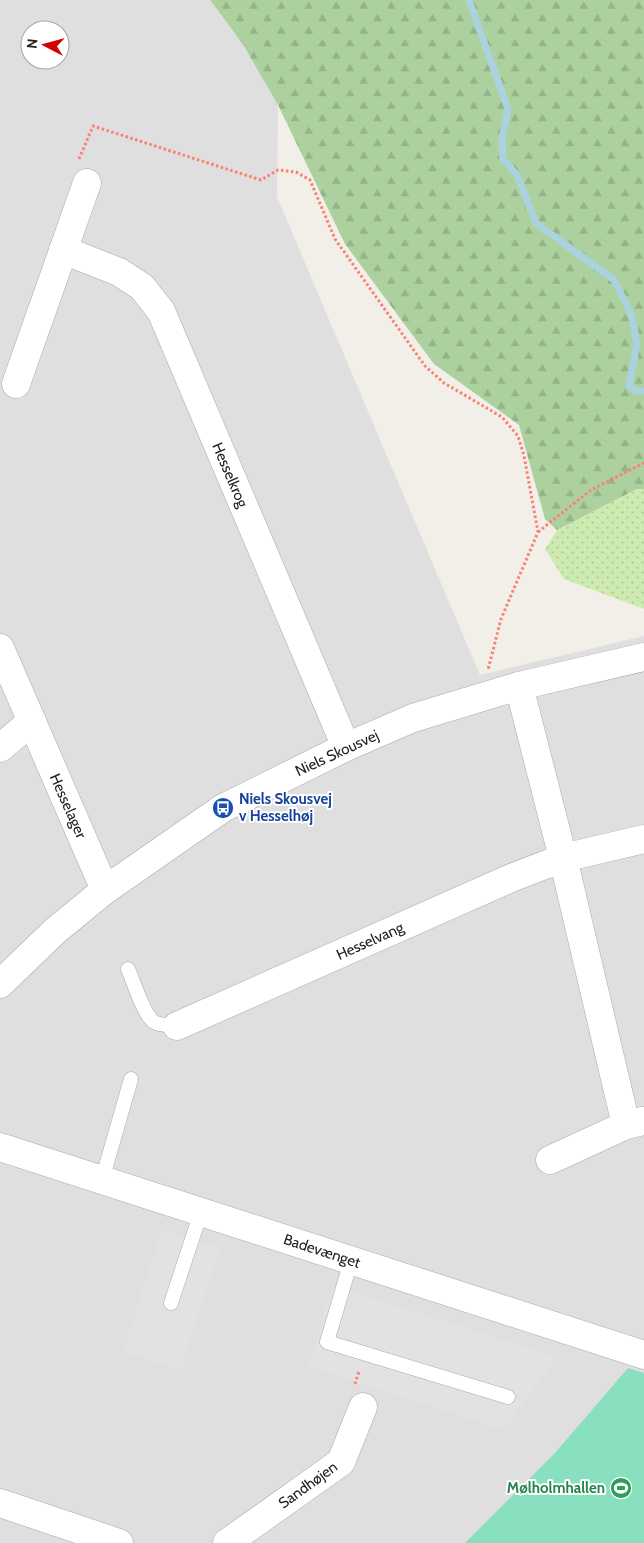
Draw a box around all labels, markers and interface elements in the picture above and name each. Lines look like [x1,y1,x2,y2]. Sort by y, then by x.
north arrow [20,20,70,70]
text: N [23,38,42,50]
street label: Hesselkrog [208,440,252,511]
street label: Niels Skousvej [292,726,382,780]
street label: Hesselager [46,771,90,841]
place label: Niels Skousvej v Hesselhøj [239,790,332,825]
bus stop icon: Niels Skousvej v Hesselhøj [211,796,235,820]
street label: Hesselvang [333,918,407,964]
street label: Badevænget [281,1230,363,1272]
street label: Sandhøjen [275,1458,341,1512]
sports icon: Mølholmhallen [609,1476,633,1500]
place label: Mølholmhallen [507,1479,605,1497]

